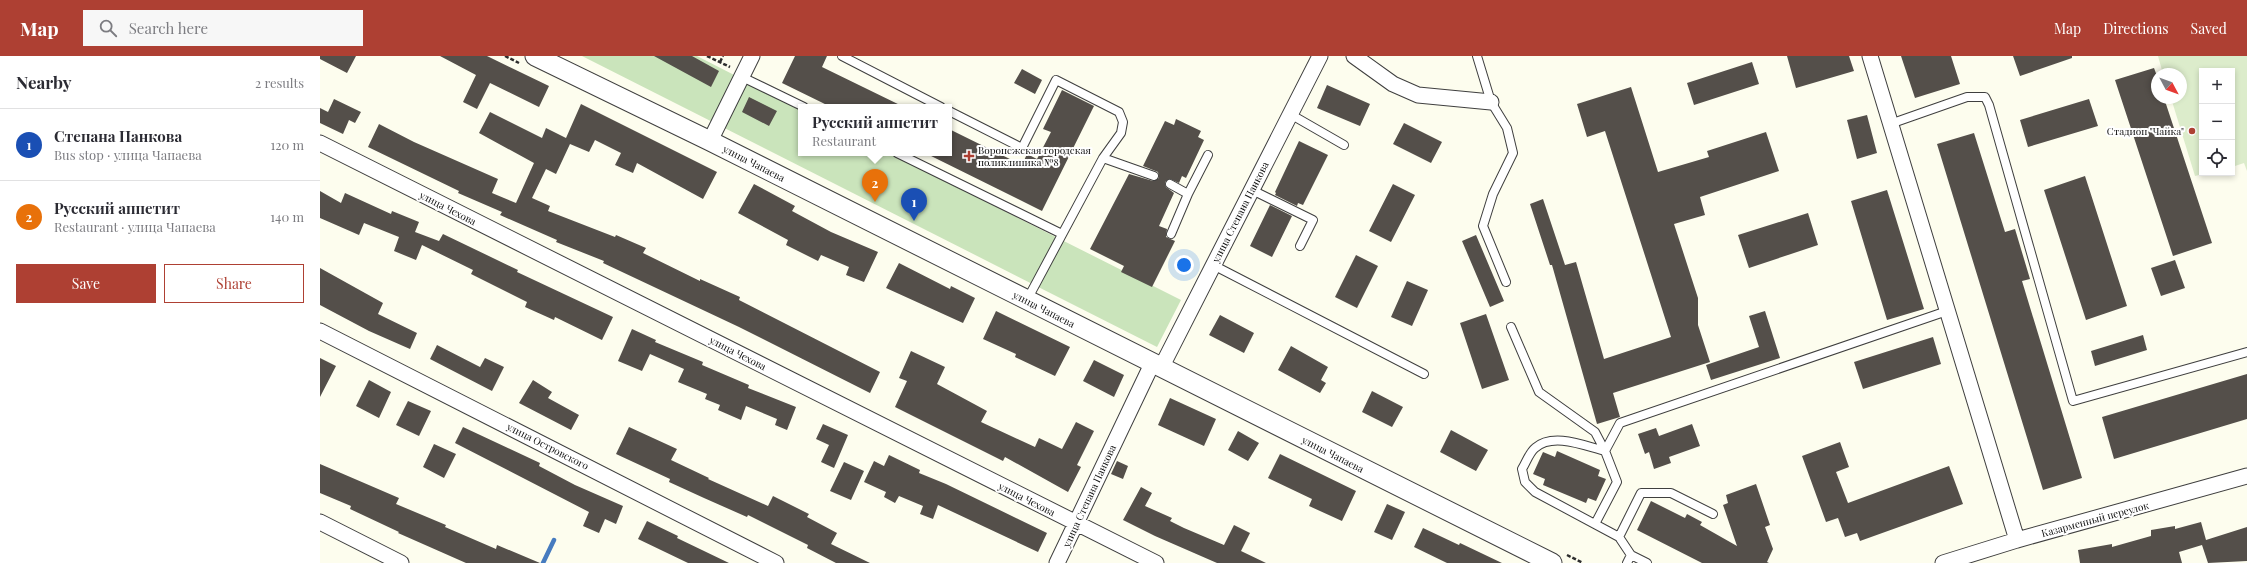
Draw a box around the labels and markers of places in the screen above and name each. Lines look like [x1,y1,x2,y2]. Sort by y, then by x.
place label: Стадион "Чайка" [2107,124,2184,138]
marker: Стадион "Чайка" [2187,126,2197,136]
place label: Воронежская городская поликлиника №8 [978,143,1091,169]
marker: Воронежская городская поликлиника №8 [963,150,975,162]
pin: 2 [862,169,888,202]
pin: 1 [901,188,927,221]

